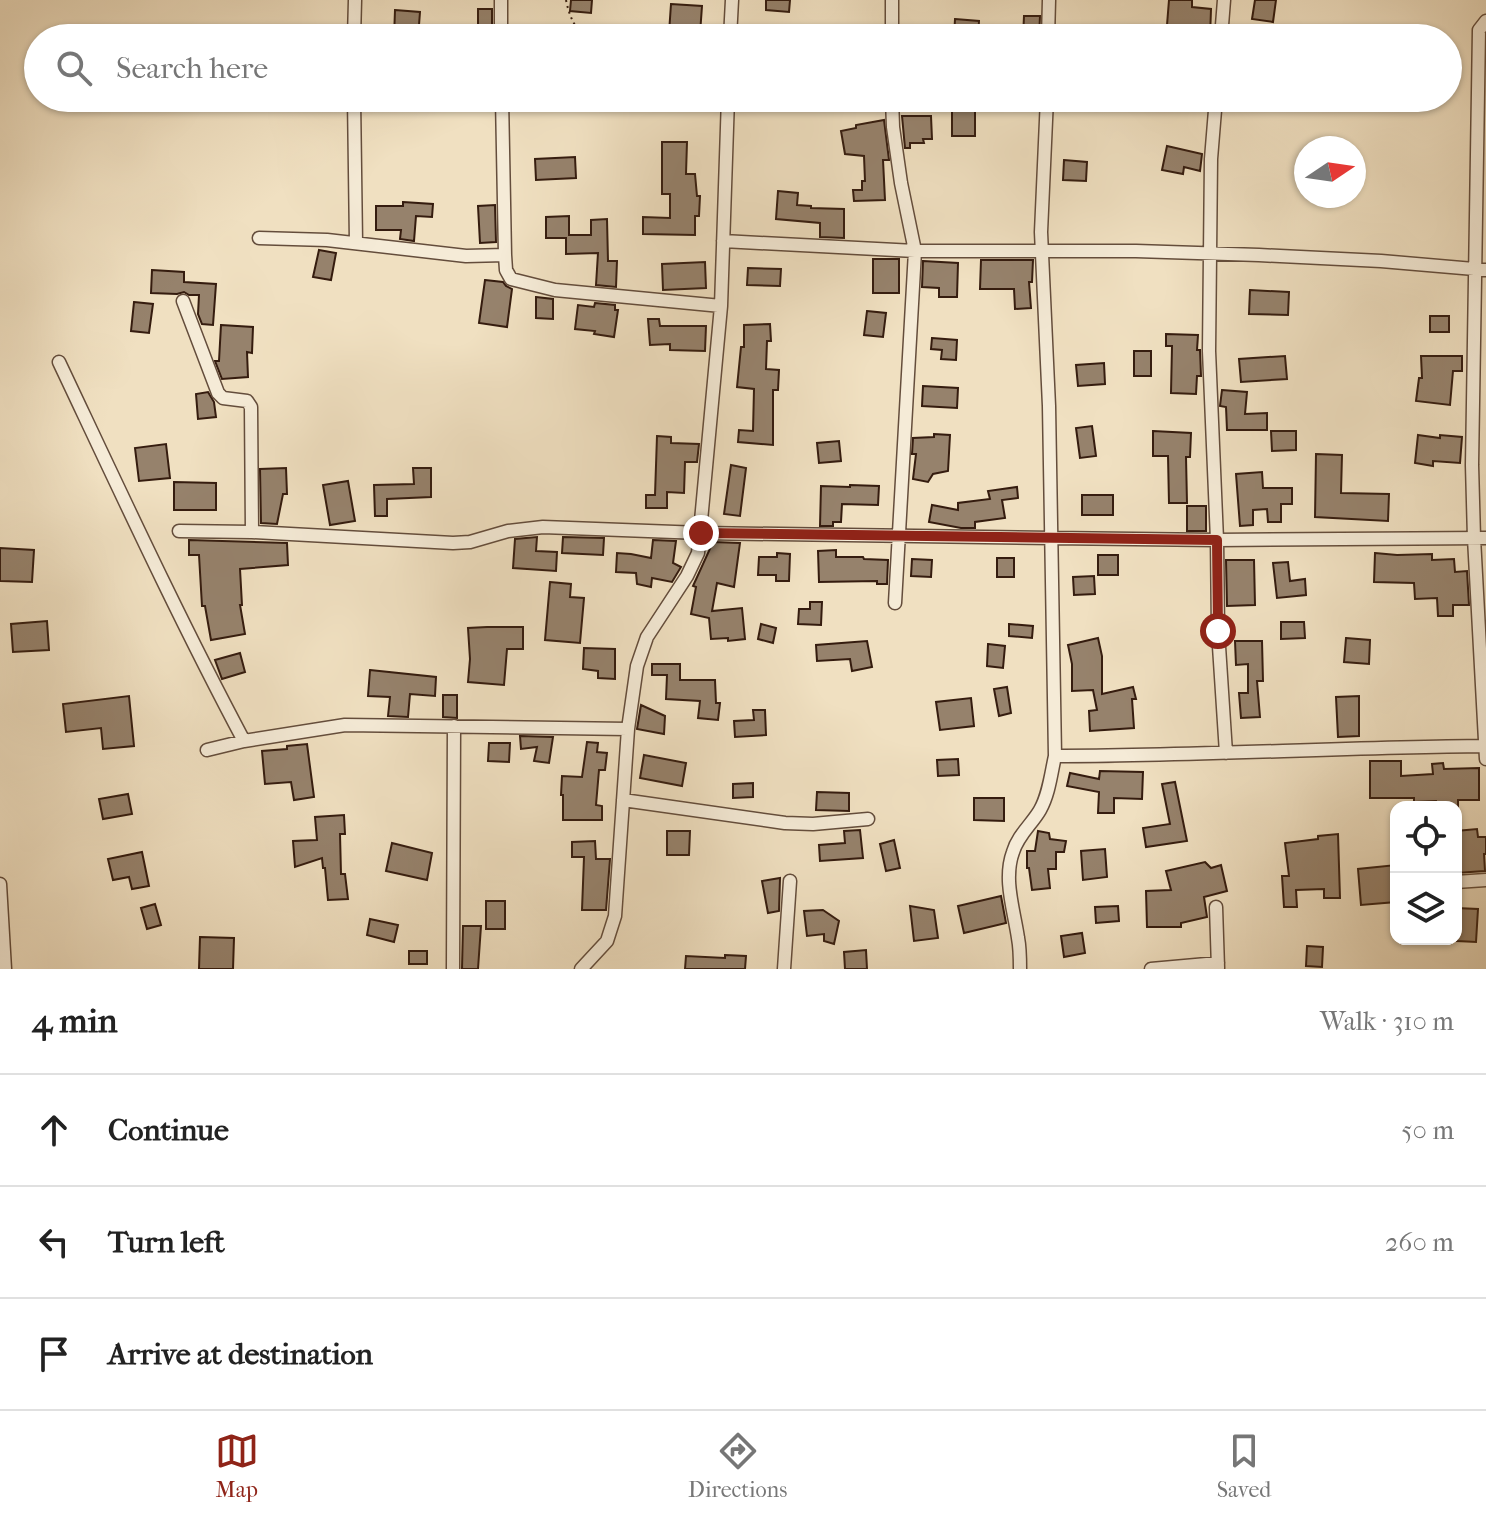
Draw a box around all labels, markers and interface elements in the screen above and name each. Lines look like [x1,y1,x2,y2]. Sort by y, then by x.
search box [24,24,1462,112]
icon: search [52,46,96,90]
text: Search here [116,51,268,86]
north arrow [1294,136,1366,208]
route end [683,515,719,551]
route start [1200,613,1236,649]
map controls [1390,801,1462,945]
button: locate [1390,801,1462,873]
button: layers [1390,873,1462,945]
text: 4 min [32,1001,117,1041]
text: Walk · 310 m [1320,1006,1454,1037]
icon: ahead [32,1108,76,1152]
text: Continue [108,1113,229,1148]
text: 50 m [1401,1115,1454,1146]
icon: left [32,1220,76,1264]
text: Turn left [108,1225,225,1260]
text: 260 m [1385,1227,1454,1258]
icon: arrive [32,1332,76,1376]
text: Arrive at destination [108,1337,373,1372]
tab: Map [215,1429,259,1503]
tab: Directions [688,1429,787,1503]
tab: Saved [1217,1429,1271,1503]

